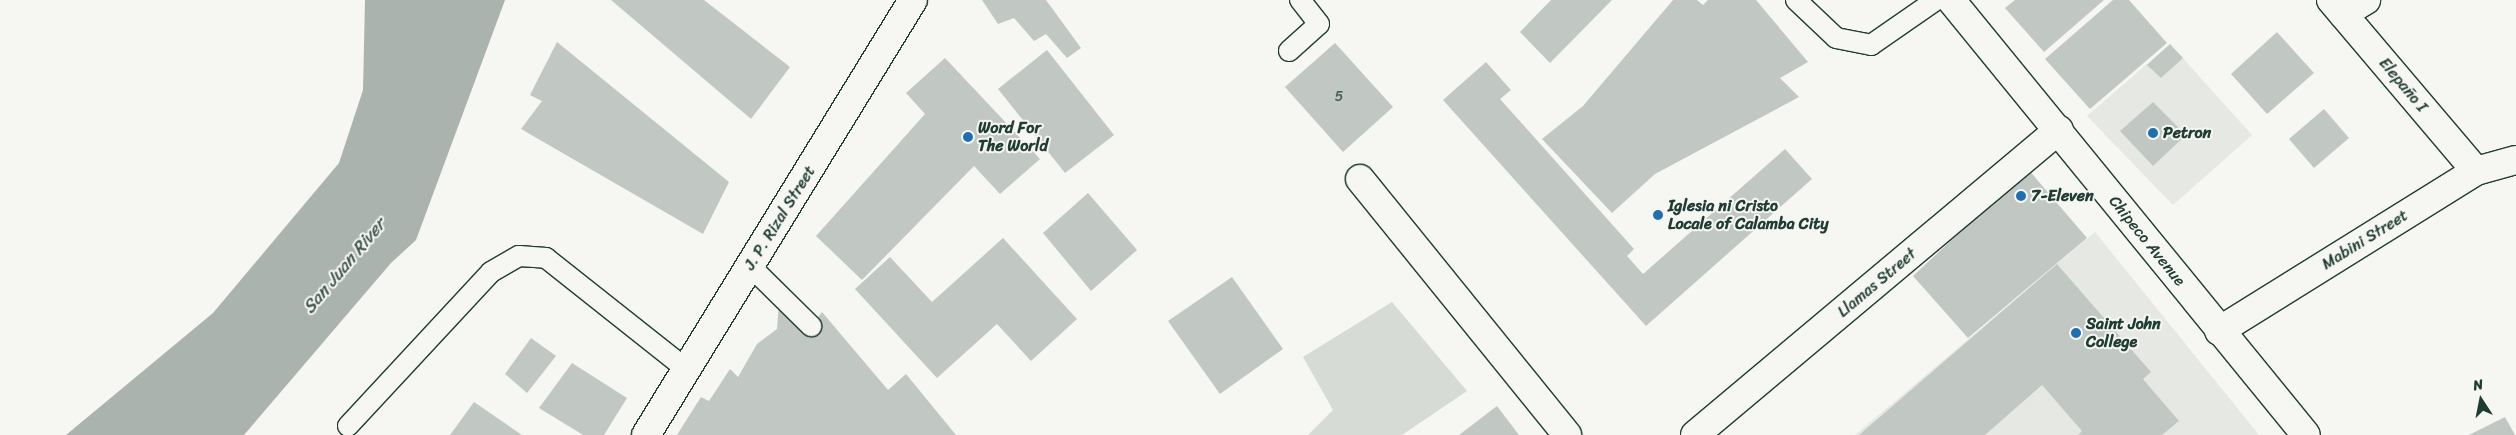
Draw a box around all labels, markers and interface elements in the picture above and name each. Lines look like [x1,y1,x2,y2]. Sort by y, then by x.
street label: Elepaño I [2375,54,2431,116]
house number: 5 [1335,89,1343,105]
place label: Word For The World [978,118,1048,156]
place label: Petron [2163,123,2211,143]
marker: Petron [2147,127,2159,139]
marker: Word For The World [962,131,974,143]
street label: J. P. Rizal Street [740,163,820,273]
place label: 7-Eleven [2031,186,2094,206]
marker: 7-Eleven [2015,190,2027,202]
street label: Chipeco Avenue [2105,192,2189,290]
place label: Iglesia ni Cristo Locale of Calamba City [1668,196,1829,234]
street label: Mabini Street [2318,206,2412,274]
marker: Iglesia ni Cristo Locale of Calamba City [1652,209,1664,221]
water label: San Juan River [298,214,390,318]
street label: Llamas Street [1833,244,1921,322]
place label: Saint John College [2086,314,2161,352]
marker: Saint John College [2070,327,2082,339]
text: N [2471,372,2485,398]
north arrow [2456,375,2506,425]

